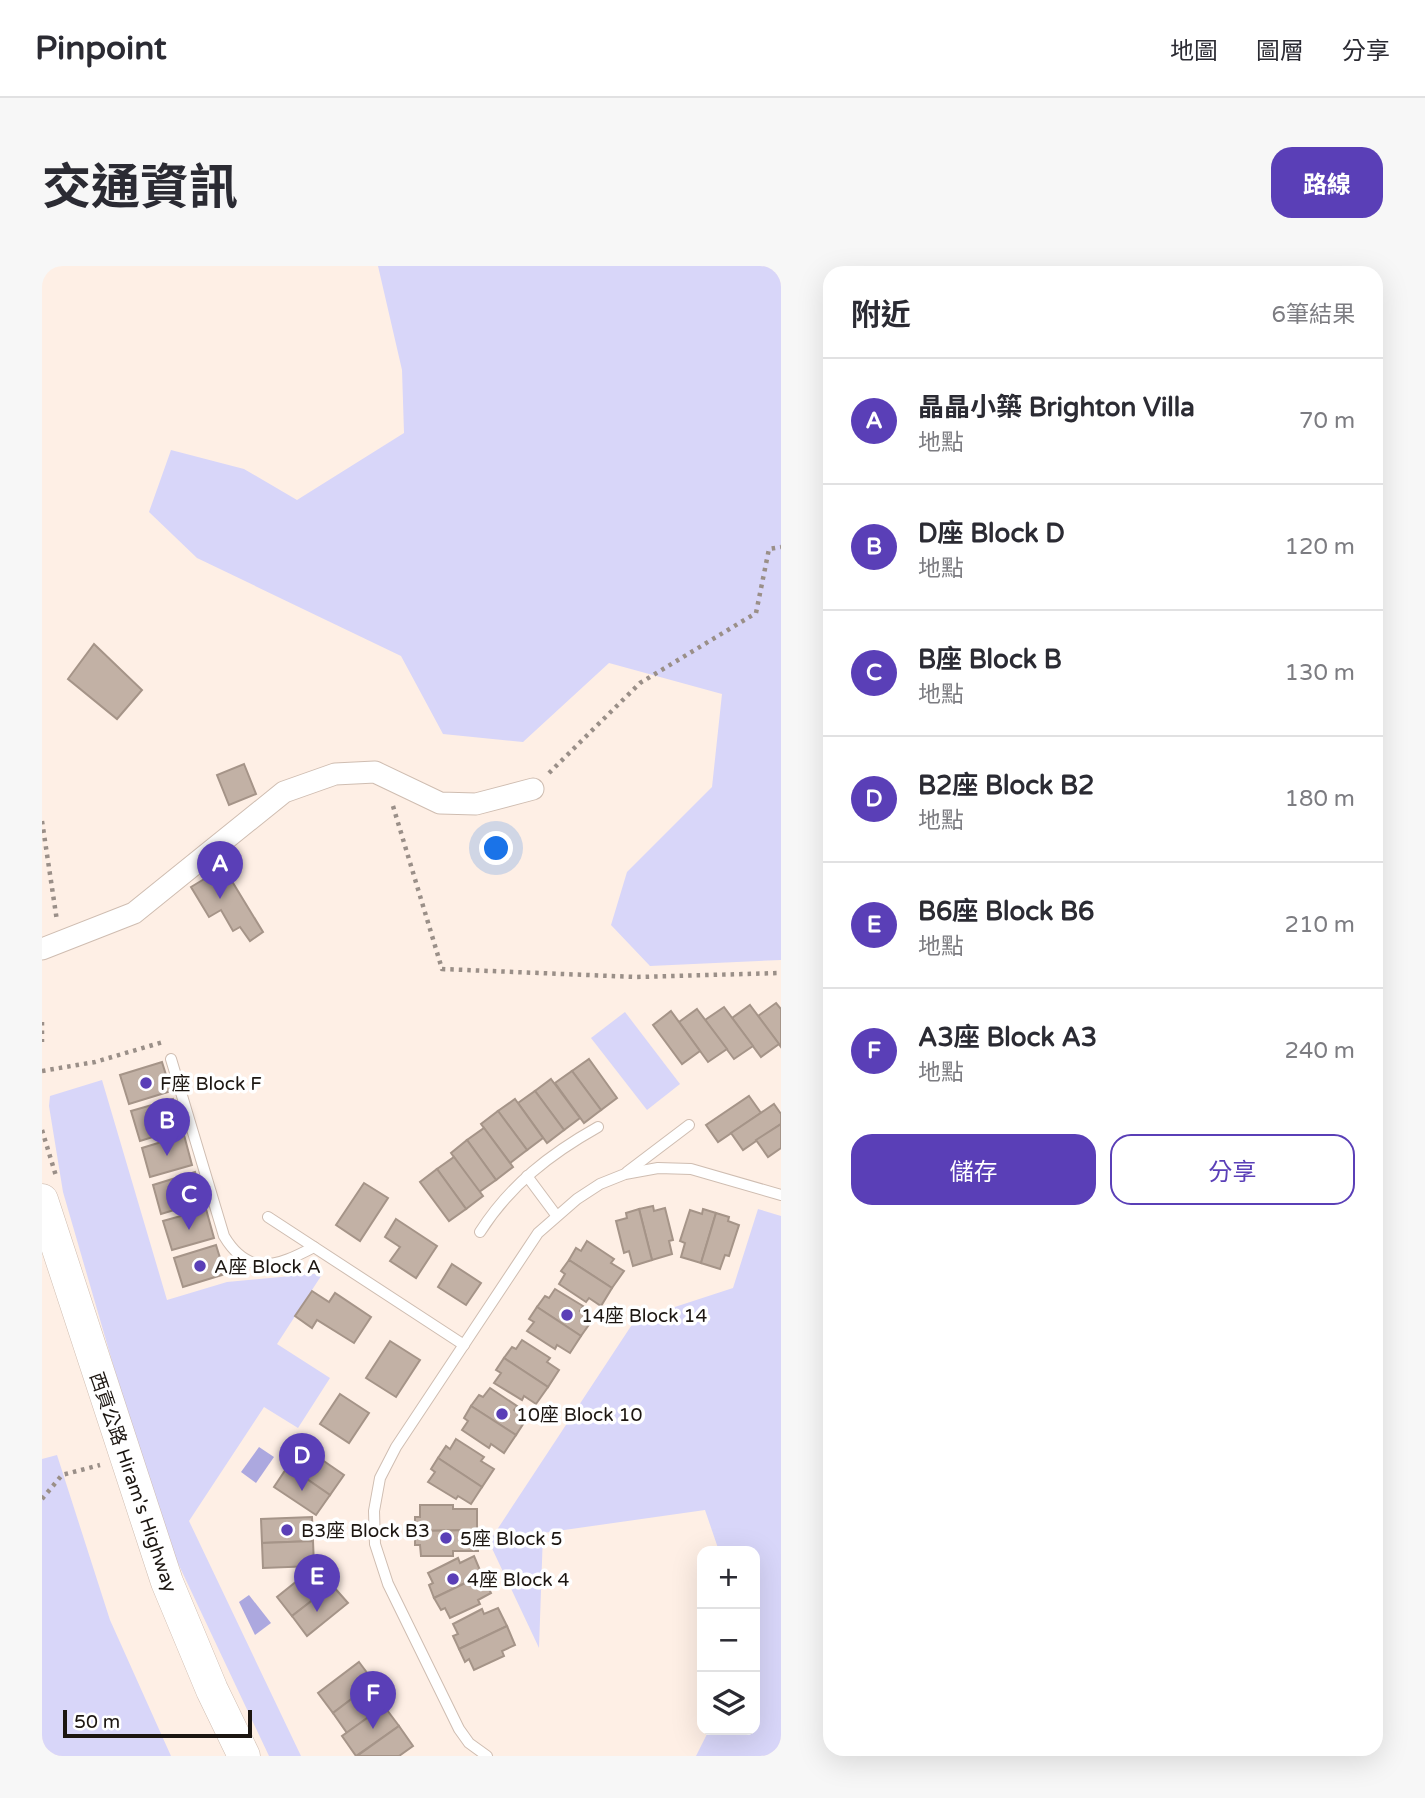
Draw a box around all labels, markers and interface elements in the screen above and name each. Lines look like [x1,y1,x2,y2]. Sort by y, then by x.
text: Pinpoint [35,29,167,68]
text: 地圖 [1170,37,1218,66]
text: 圖層 [1256,37,1304,66]
text: 分享 [1342,37,1390,66]
button: 路線 [1271,147,1383,218]
text: 交通資訊 [42,159,238,218]
text: 附近 [851,297,911,334]
text: 6筆結果 [1272,301,1355,329]
text: 晶晶小築 Brighton Villa [918,392,1195,423]
text: A [865,407,883,435]
text: 70 m [1299,407,1355,435]
text: 地點 [918,429,964,457]
text: D座 Block D [918,518,1065,549]
text: B [866,533,882,561]
text: 120 m [1285,533,1355,561]
text: 地點 [918,555,964,583]
text: B座 Block B [918,644,1062,675]
text: C [866,659,882,687]
text: 130 m [1285,659,1355,687]
text: 地點 [918,681,964,709]
text: B2座 Block B2 [918,770,1094,801]
text: D [865,785,883,813]
text: 180 m [1285,785,1355,813]
text: 地點 [918,807,964,835]
your location [479,831,513,865]
pin: A [197,841,243,899]
text: B6座 Block B6 [918,896,1094,927]
text: E [867,911,881,939]
text: 210 m [1285,911,1355,939]
text: 地點 [918,933,964,961]
text: A3座 Block A3 [918,1022,1097,1053]
text: F [867,1037,881,1065]
text: 240 m [1285,1037,1355,1065]
text: 地點 [918,1059,964,1087]
place label: F座 Block F [160,1073,262,1095]
marker: F座 Block F [138,1075,154,1091]
pin: B [144,1098,190,1156]
button: 儲存 [851,1134,1096,1205]
button: 分享 [1110,1134,1355,1205]
pin: C [166,1172,212,1230]
place label: A座 Block A [214,1256,321,1278]
marker: A座 Block A [192,1258,208,1274]
place label: 14座 Block 14 [581,1305,707,1327]
marker: 14座 Block 14 [559,1307,575,1323]
street label: 西貢公路 Hiram's Highway [85,1369,181,1595]
place label: 10座 Block 10 [516,1404,642,1426]
marker: 10座 Block 10 [494,1406,510,1422]
pin: D [279,1433,325,1491]
place label: B3座 Block B3 [301,1520,430,1542]
marker: B3座 Block B3 [279,1522,295,1538]
place label: 5座 Block 5 [460,1528,563,1550]
marker: 5座 Block 5 [438,1530,454,1546]
map controls [697,1546,760,1735]
button: + [697,1546,760,1609]
pin: E [294,1554,340,1612]
place label: 4座 Block 4 [467,1569,570,1591]
marker: 4座 Block 4 [445,1571,461,1587]
button: − [697,1609,760,1672]
pin: F [350,1671,396,1729]
button: layers [697,1672,760,1735]
scale bar [63,1707,252,1739]
text: 50 m [74,1711,120,1733]

